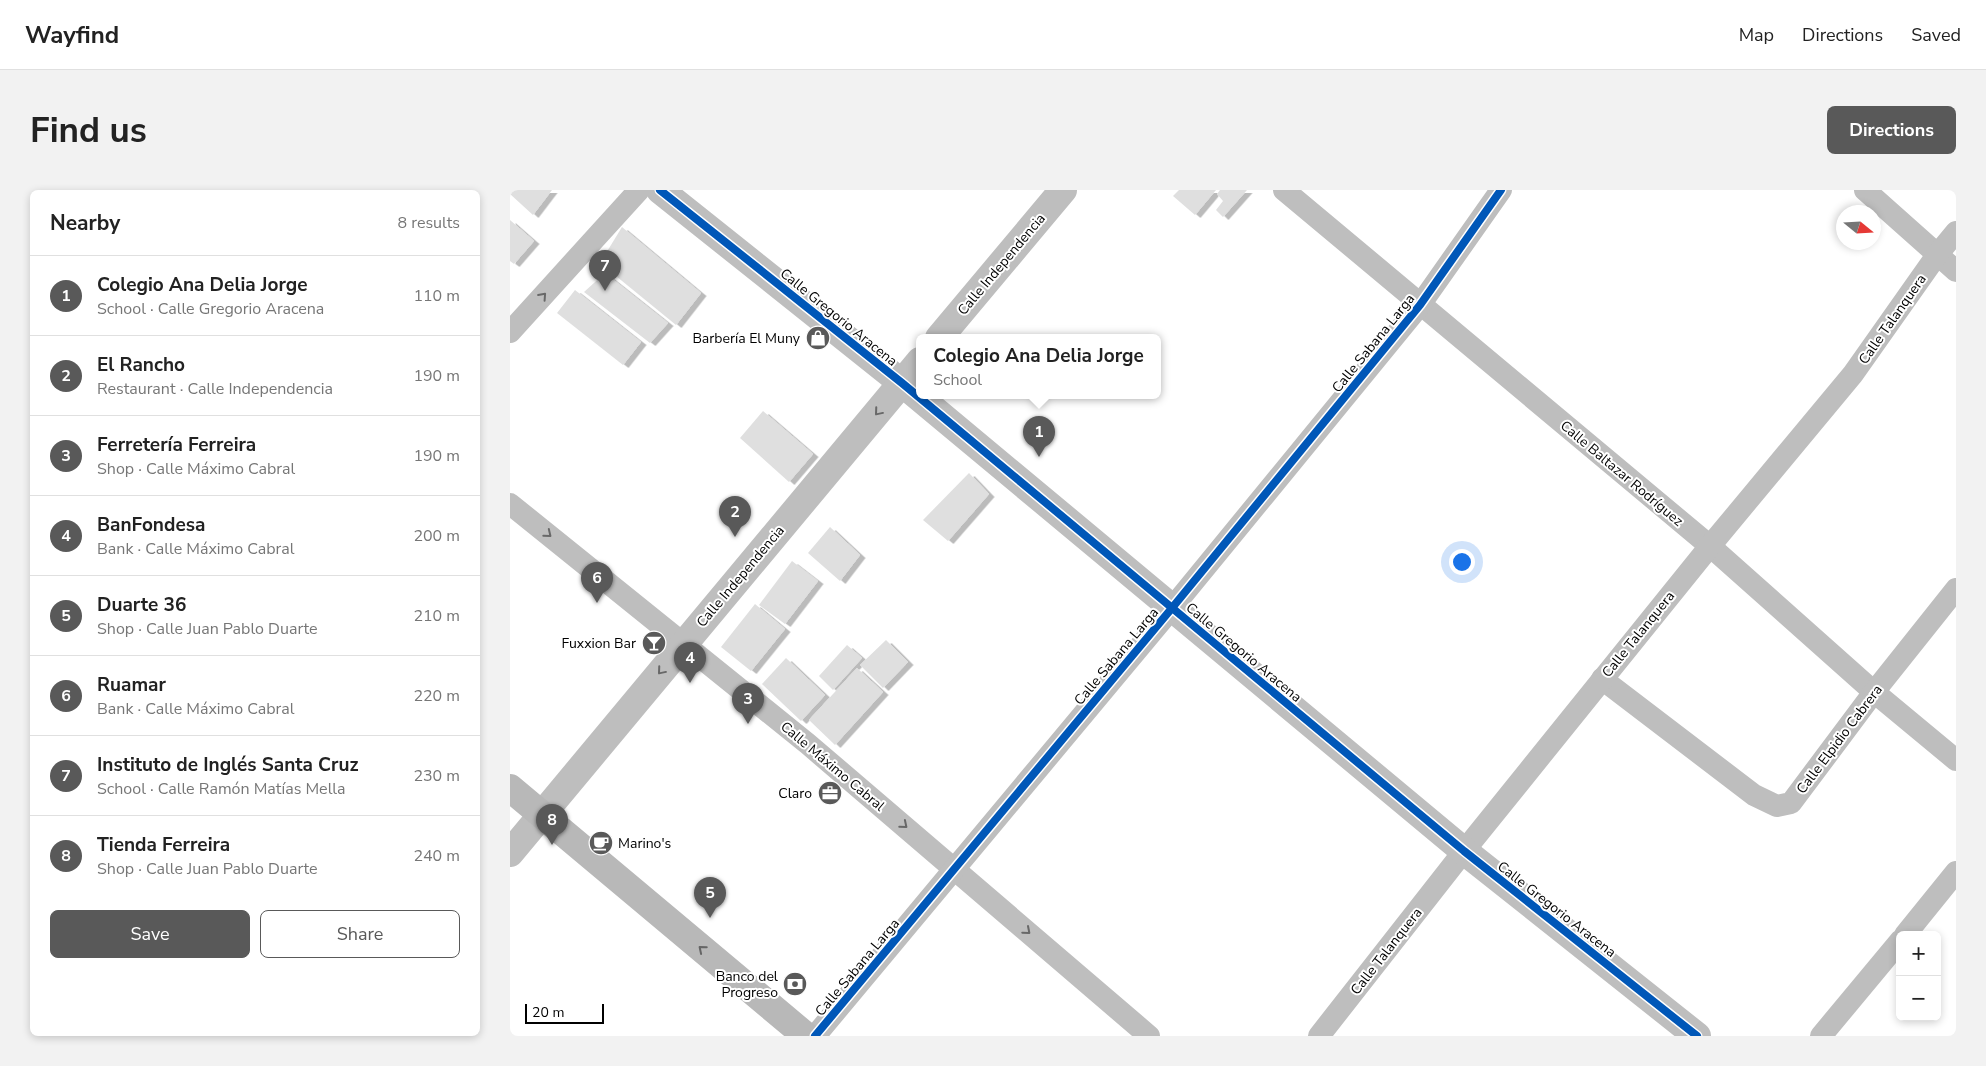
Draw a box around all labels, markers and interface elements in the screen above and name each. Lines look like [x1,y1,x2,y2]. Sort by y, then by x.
text: Wayfind [25,19,119,51]
text: Map [1739,23,1774,47]
text: Directions [1802,23,1883,47]
text: Saved [1911,23,1961,47]
button: Directions [1827,106,1956,154]
text: Find us [30,107,147,154]
north arrow [1836,205,1881,250]
text: Nearby [50,209,120,237]
street label: Calle Independencia [953,209,1050,319]
text: 8 results [398,212,460,234]
pin: 7 [589,250,621,291]
street label: Calle Gregorio Aracena [776,264,901,371]
street label: Calle Talanquera [1854,270,1931,368]
text: Colegio Ana Delia Jorge [97,272,308,298]
text: 1 [61,285,71,307]
text: 110 m [413,285,460,307]
street label: Calle Sabana Larga [1328,290,1419,397]
one-way arrow [537,293,546,302]
text: School · Calle Gregorio Aracena [97,298,324,320]
shop icon: Barbería El Muny [805,325,831,351]
place label: Barbería El Muny [692,329,801,348]
popup [916,334,1161,399]
text: Colegio Ana Delia Jorge [933,343,1144,369]
text: El Rancho [97,352,185,378]
text: 2 [61,365,71,387]
text: 190 m [413,365,460,387]
text: School [933,369,982,391]
text: Restaurant · Calle Independencia [97,378,333,400]
one-way arrow [874,406,883,415]
pin: 1 [1023,416,1055,457]
street label: Calle Baltazar Rodríguez [1556,416,1688,531]
text: Ferretería Ferreira [97,432,256,458]
text: 3 [61,445,71,467]
text: 190 m [413,445,460,467]
text: Shop · Calle Máximo Cabral [97,458,295,480]
pin: 2 [719,496,751,537]
text: BanFondesa [97,512,205,538]
street label: Calle Independencia [692,521,789,631]
text: 4 [61,525,71,547]
text: 200 m [413,525,460,547]
one-way arrow [542,529,551,537]
text: Bank · Calle Máximo Cabral [97,538,294,560]
your location [1449,549,1475,575]
pin: 6 [581,562,613,603]
street label: Calle Talanquera [1598,587,1679,681]
text: Duarte 36 [97,592,186,618]
street label: Calle Gregorio Aracena [1182,598,1306,707]
street label: Calle Sabana Larga [1070,603,1163,709]
text: 5 [61,605,71,627]
text: 210 m [413,605,460,627]
text: Shop · Calle Juan Pablo Duarte [97,618,318,640]
bar icon: Fuxxion Bar [641,630,667,656]
place label: Fuxxion Bar [561,634,636,653]
pin: 4 [674,642,706,683]
one-way arrow [658,665,667,674]
text: Ruamar [97,672,166,698]
street label: Calle Elpidio Cabrera [1792,681,1887,798]
pin: 3 [732,683,764,724]
text: 6 [61,685,71,707]
text: 220 m [413,685,460,707]
text: Bank · Calle Máximo Cabral [97,698,294,720]
street label: Calle Máximo Cabral [777,717,889,816]
text: Instituto de Inglés Santa Cruz [97,752,358,778]
text: 7 [61,765,71,787]
text: 230 m [413,765,460,787]
text: School · Calle Ramón Matías Mella [97,778,346,800]
office icon: Claro [817,780,843,806]
place label: Claro [778,784,812,803]
pin: 8 [536,804,568,845]
one-way arrow [898,820,907,828]
cafe icon: Marino's [588,830,614,856]
text: Tienda Ferreira [97,832,230,858]
place label: Marino's [618,834,671,853]
text: 8 [61,845,71,867]
text: 240 m [413,845,460,867]
street label: Calle Gregorio Aracena [1493,857,1620,962]
text: Shop · Calle Juan Pablo Duarte [97,858,318,880]
pin: 5 [694,877,726,918]
street label: Calle Talanquera [1346,904,1427,999]
button: Save [50,910,250,958]
button: Share [260,910,460,958]
street label: Calle Sabana Larga [811,914,904,1020]
one-way arrow [1022,925,1031,934]
map controls [1896,931,1941,1021]
button: + [1896,931,1941,976]
one-way arrow [699,946,708,954]
place label: Banco del Progreso [716,967,779,1002]
bank icon: Banco del Progreso [782,971,808,997]
button: − [1896,976,1941,1021]
scale bar [525,1001,604,1024]
text: 20 m [532,1003,564,1022]

